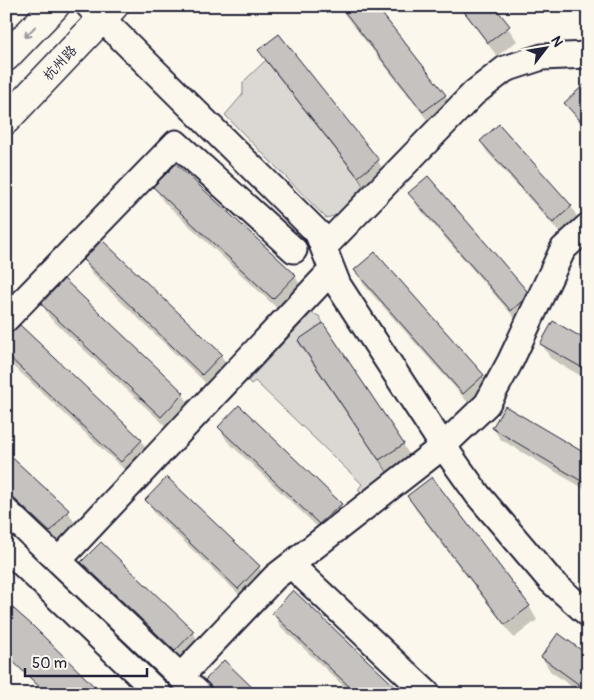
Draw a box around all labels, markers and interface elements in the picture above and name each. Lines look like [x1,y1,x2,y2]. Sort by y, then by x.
north arrow [522,22,572,72]
one-way arrow [24,25,36,38]
text: N [547,33,566,50]
street label: 杭州路 [39,42,81,84]
scale bar [25,645,148,677]
text: 50 m [32,654,67,673]

